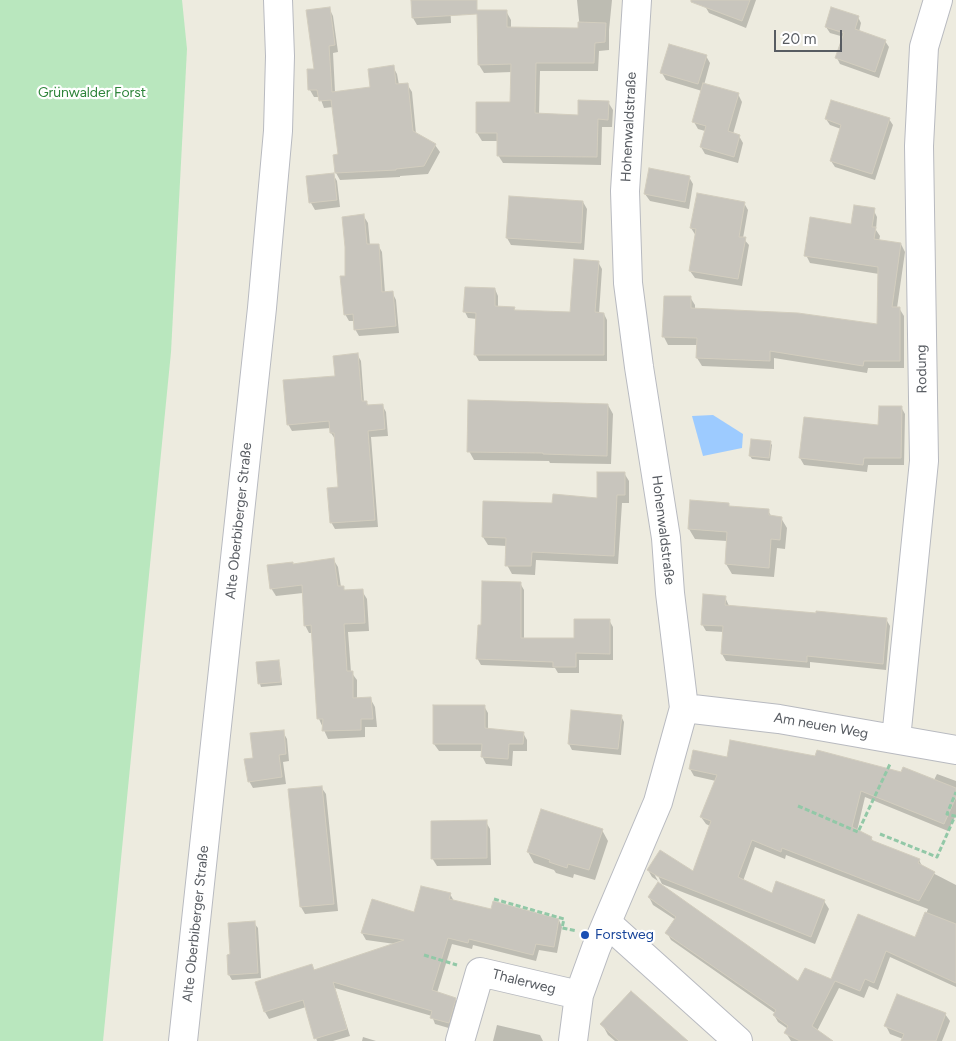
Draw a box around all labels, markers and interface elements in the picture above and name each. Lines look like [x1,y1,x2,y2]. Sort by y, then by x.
scale bar [776,20,844,52]
text: 20 m [782,30,816,48]
street label: Hohenwaldstraße [618,72,640,182]
park label: Grünwalder Forst [38,85,146,101]
street label: Rodung [913,344,931,394]
street label: Alte Oberbiberger Straße [222,442,256,600]
street label: Hohenwaldstraße [648,474,678,586]
street label: Am neuen Weg [772,709,870,743]
street label: Alte Oberbiberger Straße [179,845,213,1003]
place label: Forstweg [595,927,654,943]
marker: Forstweg [579,929,591,941]
street label: Thalerweg [491,966,557,998]

